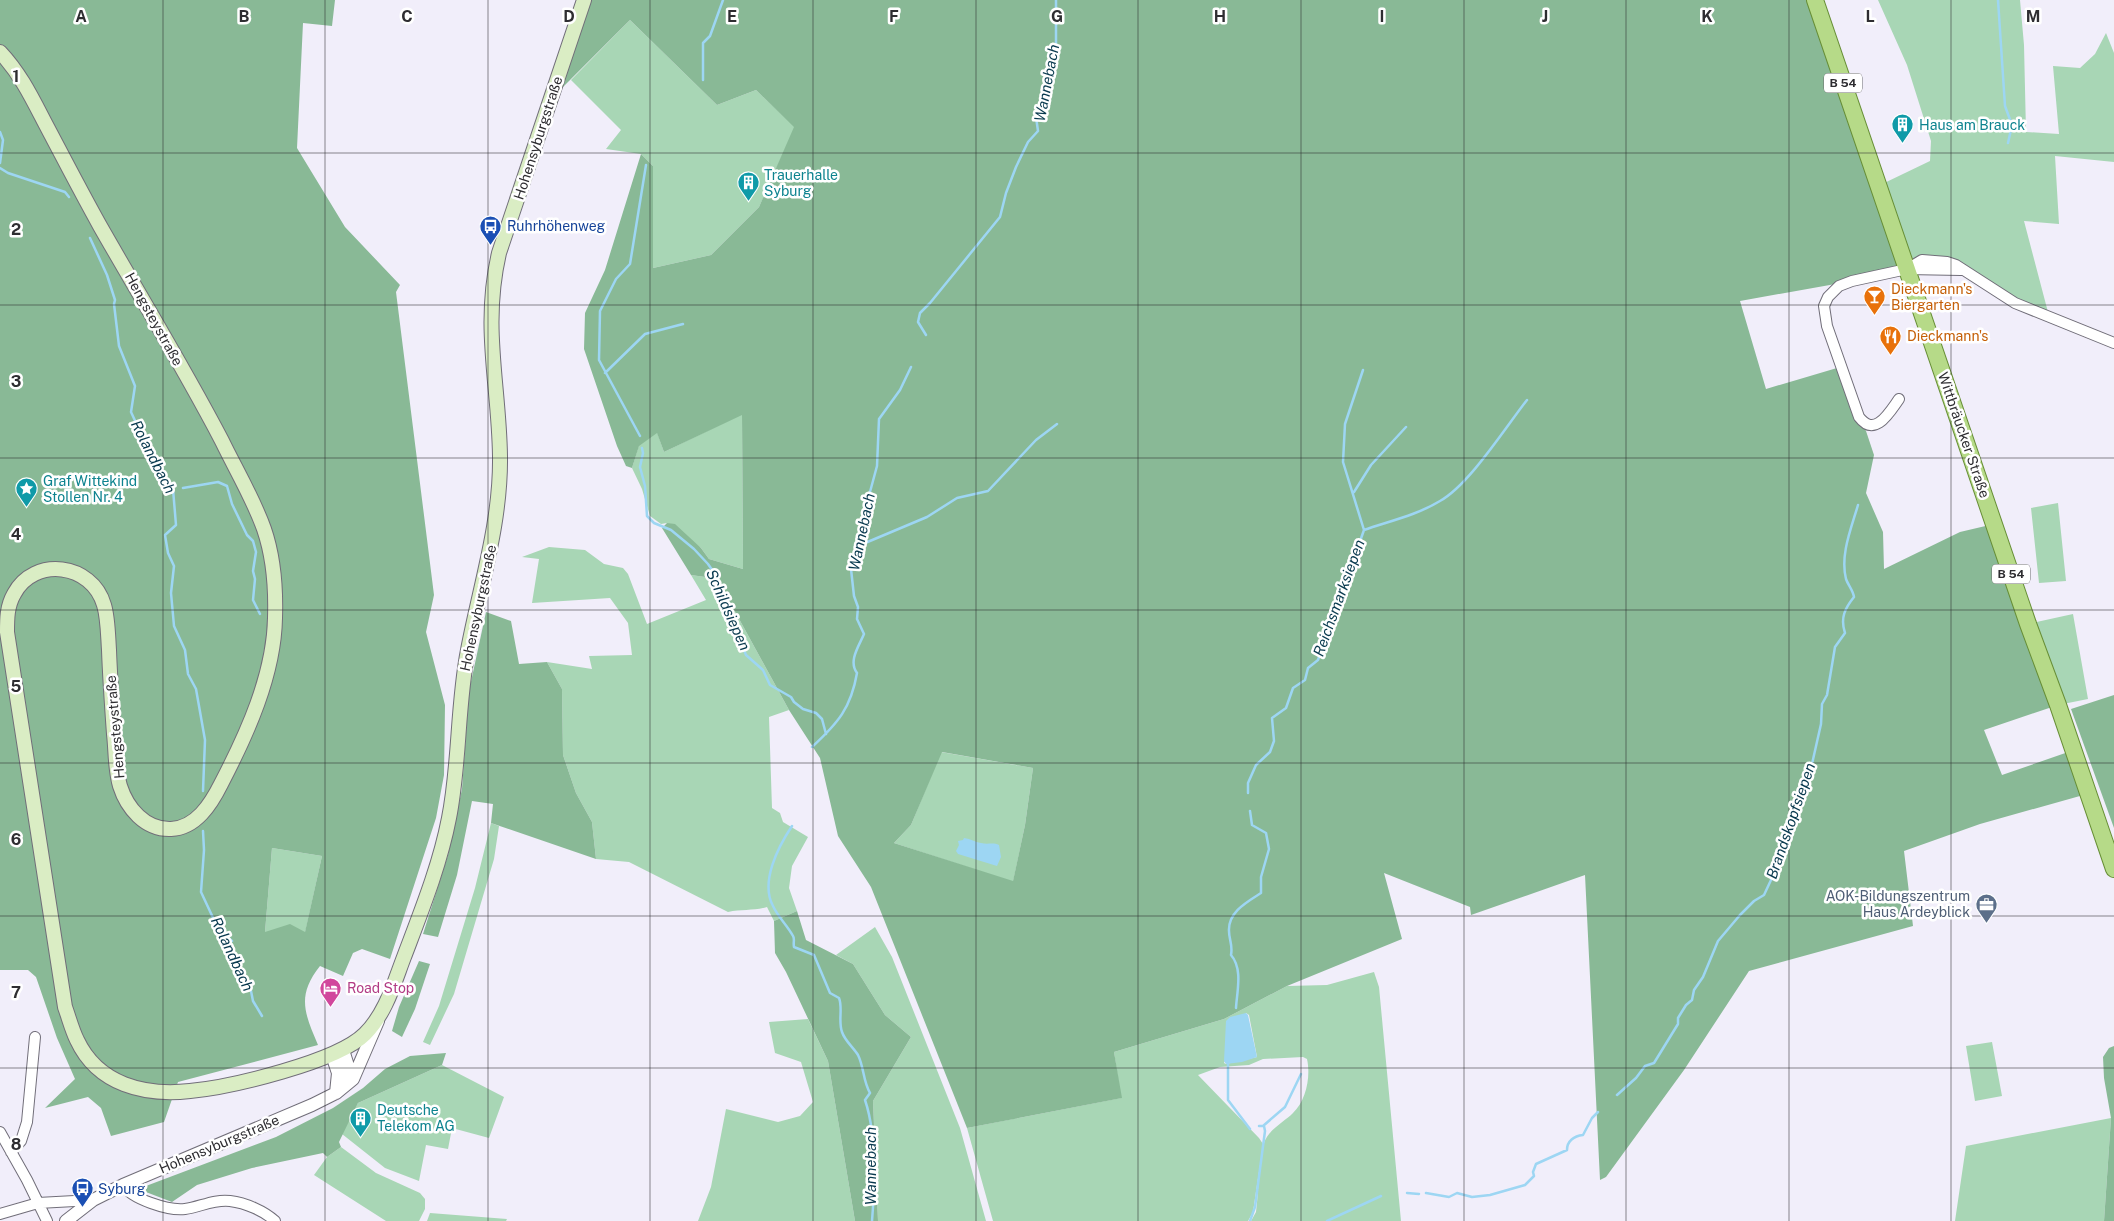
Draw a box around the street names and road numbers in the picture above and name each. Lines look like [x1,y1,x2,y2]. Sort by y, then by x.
street label: Hohensyburgstraße [510,74,566,202]
road number: B 54 [1824,74,1862,92]
street label: Hengsteystraße [122,270,186,368]
street label: Wittbräucker Straße [1935,370,1993,500]
street label: Hohensyburgstraße [457,543,499,673]
road number: B 54 [1992,564,2030,584]
street label: Hengsteystraße [102,674,128,779]
street label: Hohensyburgstraße [157,1111,282,1177]

